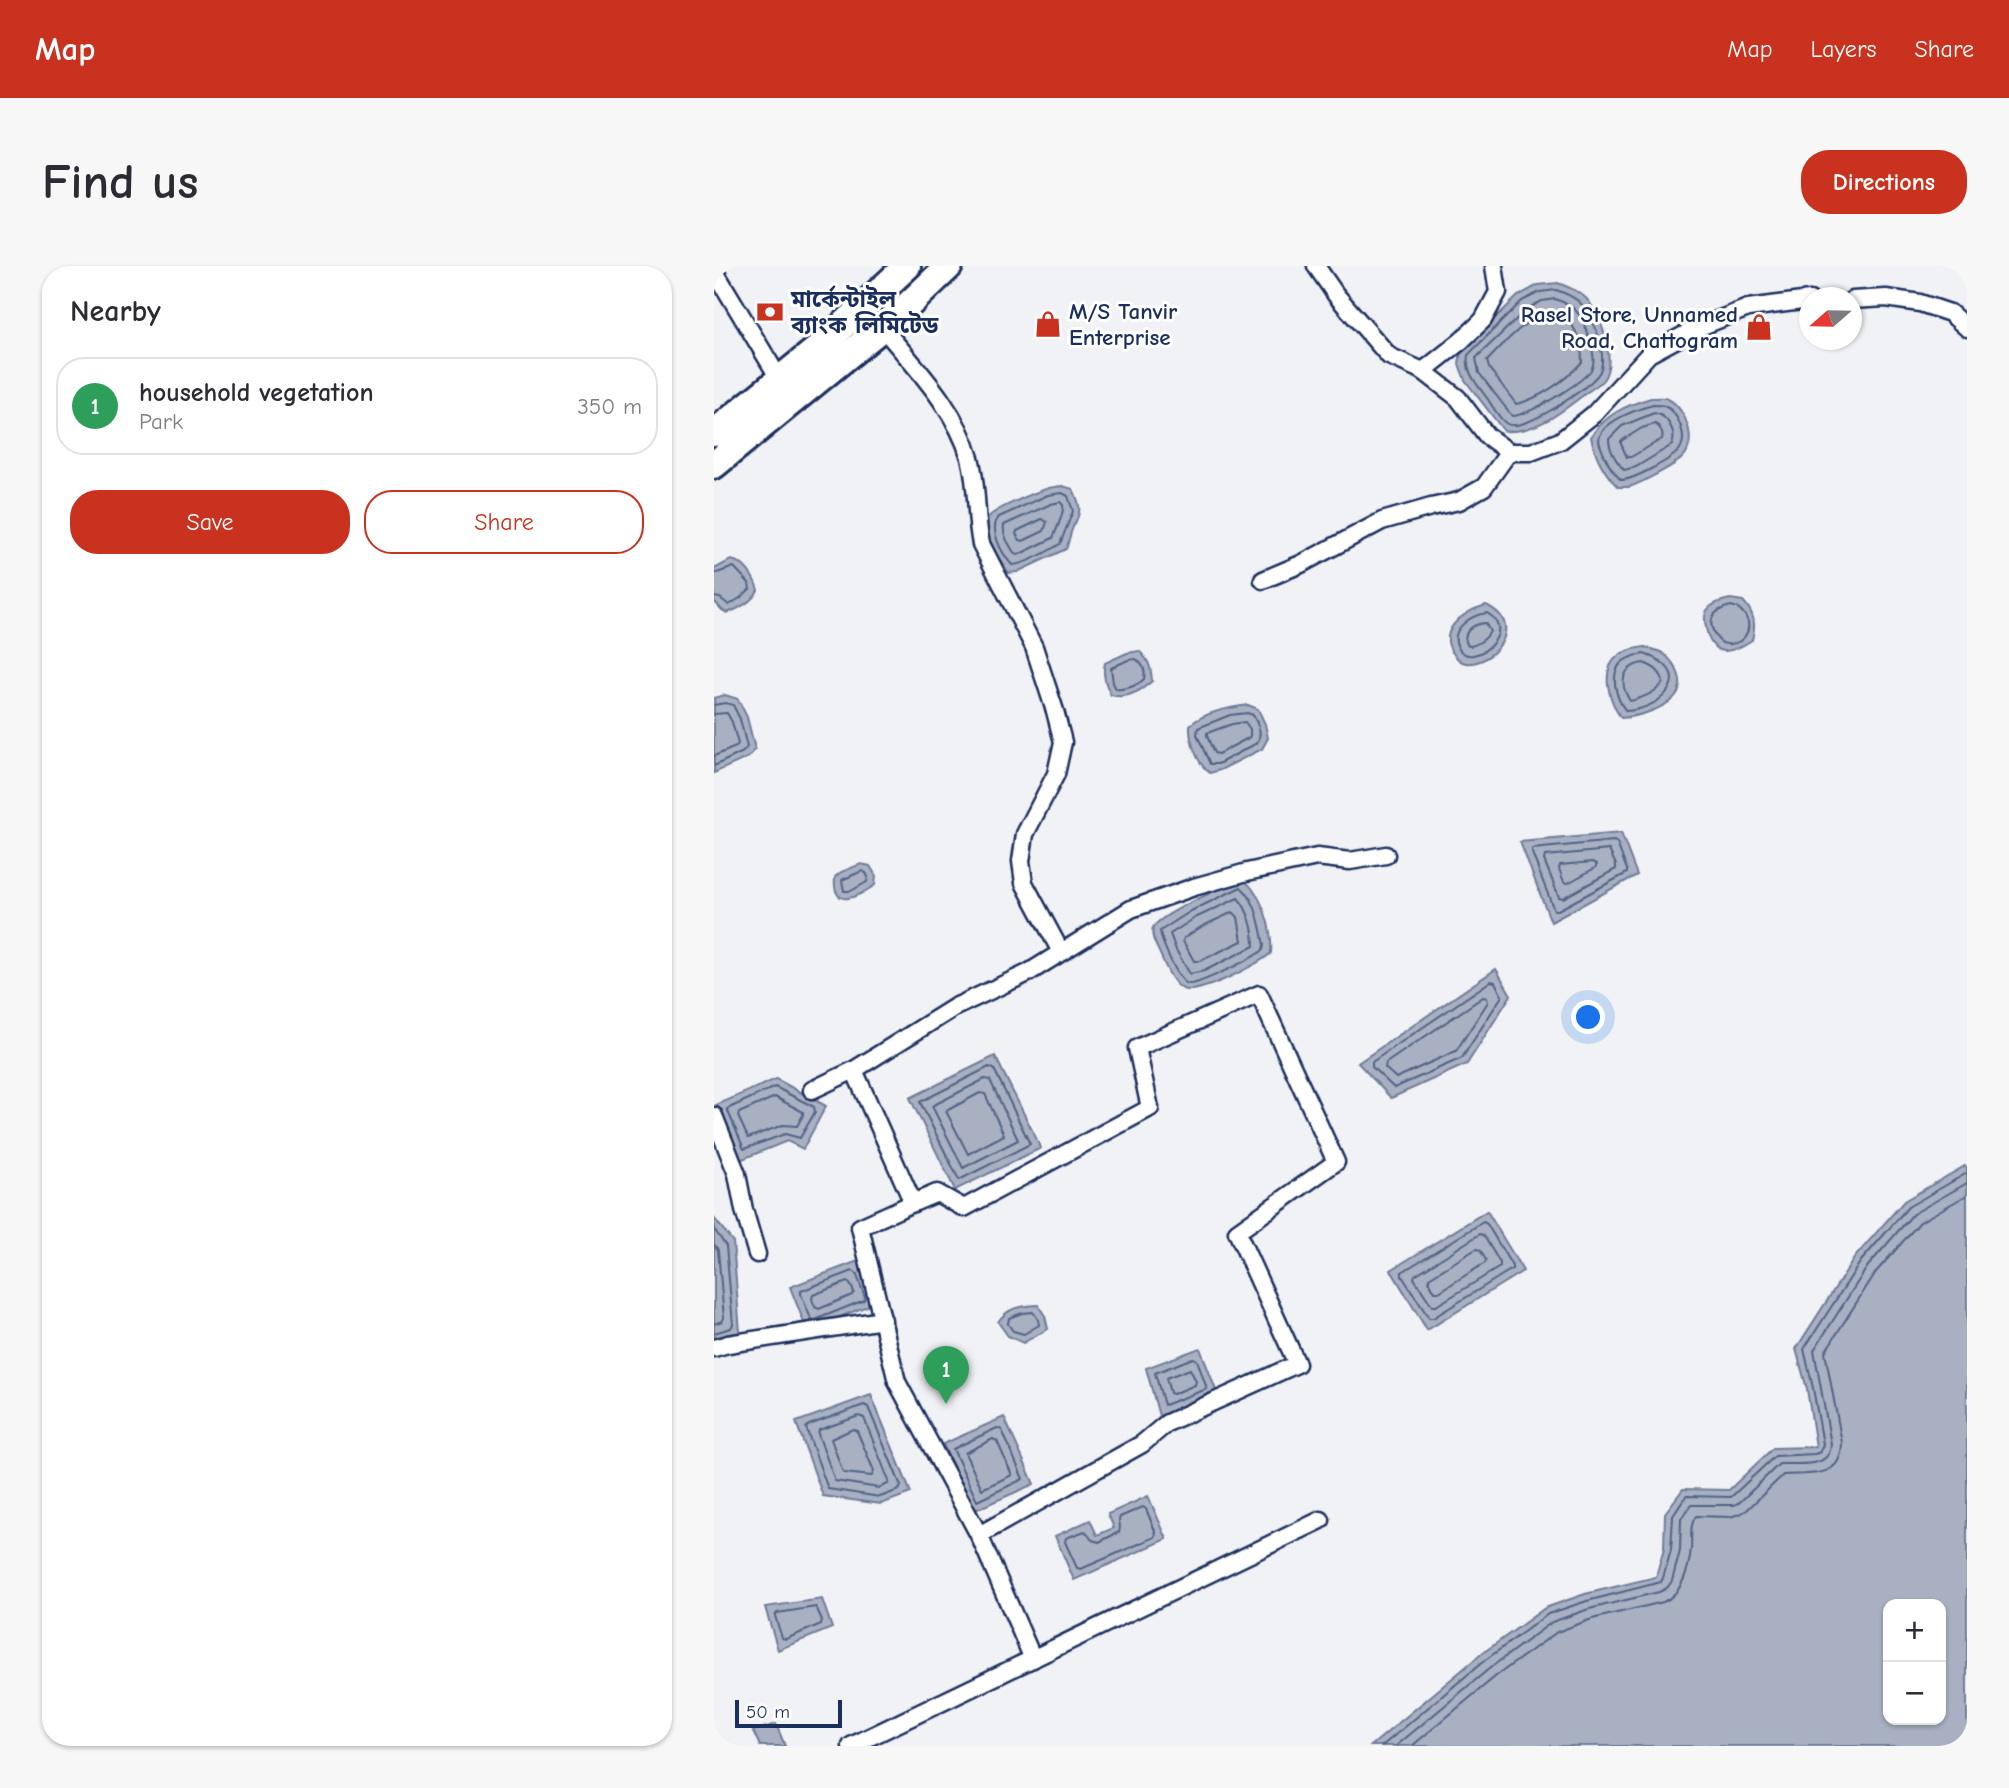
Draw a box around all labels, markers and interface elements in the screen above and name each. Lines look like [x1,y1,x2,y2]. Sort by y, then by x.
text: Map [35,30,96,68]
text: Map [1727,35,1773,63]
text: Layers [1811,35,1876,63]
text: Share [1914,35,1974,63]
button: Directions [1801,150,1967,214]
text: Find us [42,154,198,210]
place label: মার্কেন্টাইল ব্যাংক লিমিটেড [790,285,939,339]
north arrow [1799,287,1862,350]
text: Nearby [70,294,161,329]
bank icon: মার্কেন্টাইল ব্যাংক লিমিটেড [755,297,785,327]
place label: M/S Tanvir Enterprise [1069,298,1178,351]
place label: Rasel Store, Unnamed Road, Chattogram [1521,301,1738,354]
shop icon: M/S Tanvir Enterprise [1033,309,1063,339]
shop icon: Rasel Store, Unnamed Road, Chattogram [1744,312,1774,342]
text: household vegetation [139,378,374,408]
text: 1 [90,393,100,420]
text: 350 m [577,393,642,420]
text: Park [139,408,183,435]
button: Save [70,490,350,554]
button: Share [364,490,644,554]
your location [1571,1000,1605,1034]
pin: 1 [923,1346,969,1404]
map controls [1883,1599,1946,1725]
button: + [1883,1599,1946,1662]
button: − [1883,1662,1946,1725]
scale bar [735,1697,842,1729]
text: 50 m [746,1701,790,1723]

